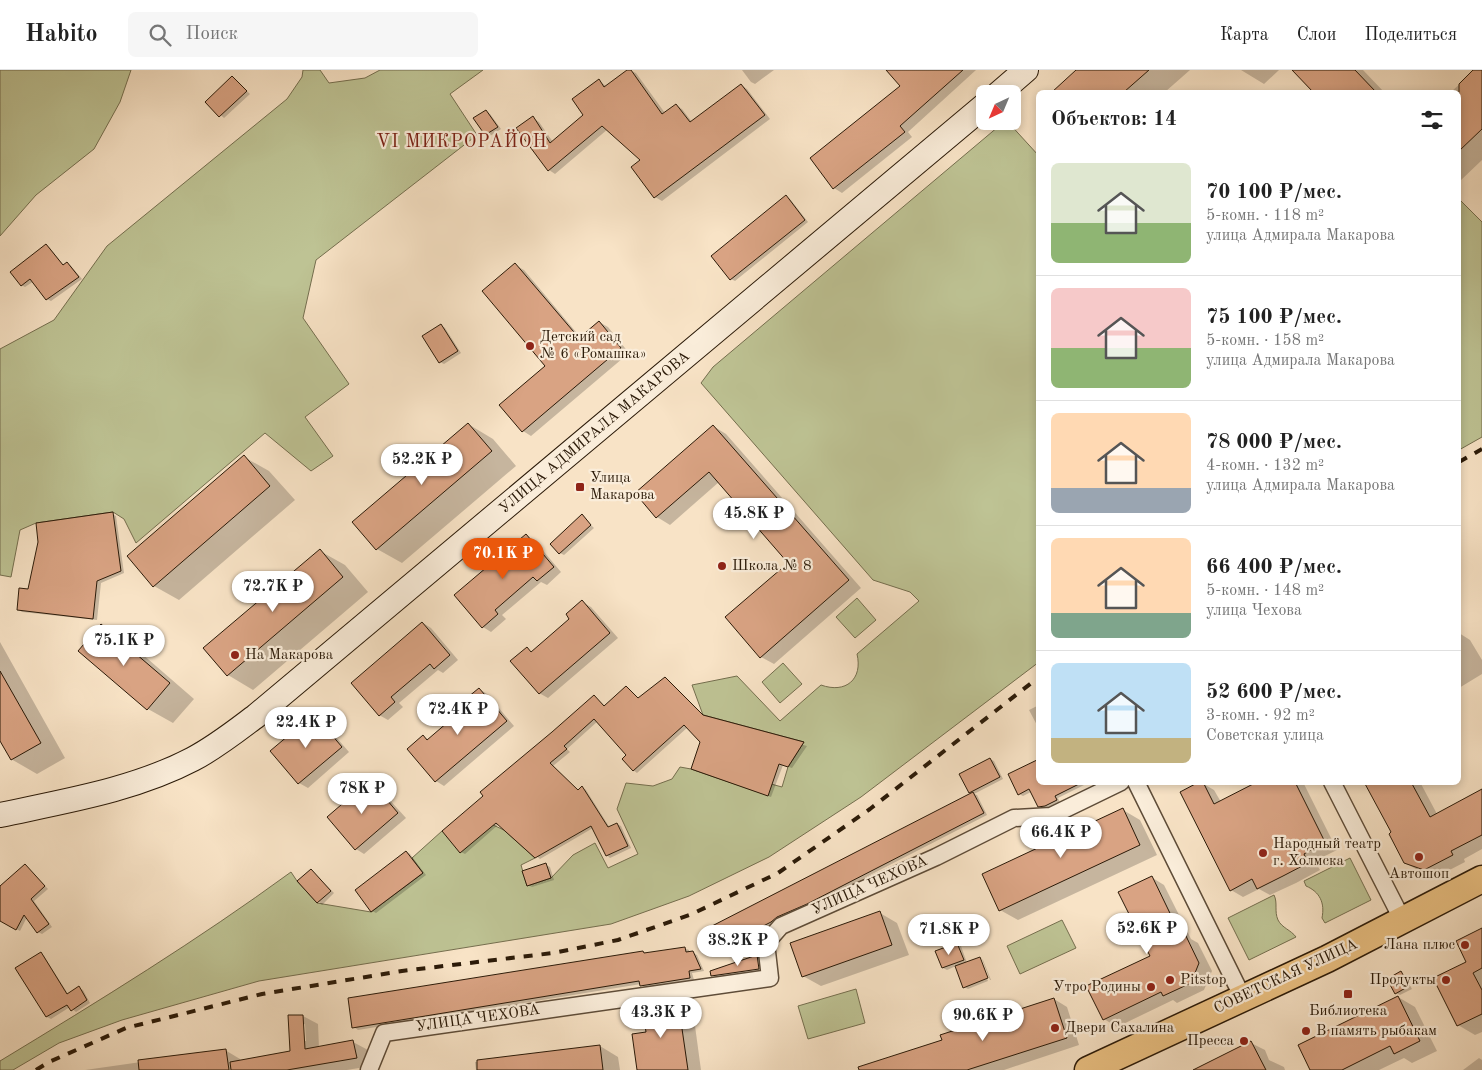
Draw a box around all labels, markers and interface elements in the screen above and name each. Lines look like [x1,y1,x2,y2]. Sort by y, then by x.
search box [128,12,478,57]
icon: search [146,21,174,49]
text: Habito [25,23,98,47]
text: Поиск [186,25,238,44]
text: Карта [1220,26,1269,44]
text: Слои [1297,26,1336,44]
text: Поделиться [1364,26,1457,44]
north arrow [976,85,1021,130]
map controls [976,85,1021,130]
icon: filters [1418,106,1446,134]
text: Объектов: 14 [1051,109,1177,130]
district label: VI МИКРОРАЙОН [376,129,548,151]
text: 70 100 ₽/мес. [1206,182,1342,203]
icon: home [1091,183,1151,243]
text: 5-комн. · 118 m² [1206,208,1324,224]
text: улица Адмирала Макарова [1206,228,1395,244]
text: 75 100 ₽/мес. [1206,307,1342,328]
icon: home [1091,308,1151,368]
place label: Детский сад № 6 «Ромашка» [540,330,647,362]
text: 5-комн. · 158 m² [1206,333,1324,349]
marker: Детский сад № 6 «Ромашка» [524,340,536,352]
street label: УЛИЦА АДМИРАЛА МАКАРОВА [497,349,693,517]
text: улица Адмирала Макарова [1206,353,1395,369]
text: 78 000 ₽/мес. [1206,432,1342,453]
icon: home [1091,433,1151,493]
pin: 52.2K ₽ [376,444,468,486]
text: 52.2K ₽ [392,452,452,468]
text: 4-комн. · 132 m² [1206,458,1324,474]
place label: Улица Макарова [590,471,655,503]
text: улица Адмирала Макарова [1206,478,1395,494]
marker: Улица Макарова [574,481,586,493]
pin: 45.8K ₽ [708,498,800,540]
text: 45.8K ₽ [724,506,784,522]
pin: 70.1K ₽ [457,538,549,580]
text: 70.1K ₽ [473,546,533,562]
text: 66 400 ₽/мес. [1206,557,1342,578]
icon: home [1091,558,1151,618]
place label: Школа № 8 [732,559,812,574]
marker: Школа № 8 [716,560,728,572]
pin: 72.7K ₽ [227,570,319,613]
text: 72.7K ₽ [243,579,303,595]
text: 5-комн. · 148 m² [1206,583,1324,599]
text: улица Чехова [1206,603,1302,619]
pin: 75.1K ₽ [78,624,170,667]
text: 75.1K ₽ [94,633,154,649]
place label: На Макарова [245,648,334,663]
marker: На Макарова [229,649,241,661]
text: 52 600 ₽/мес. [1206,682,1342,703]
icon: home [1091,683,1151,743]
pin: 72.4K ₽ [412,694,504,736]
text: 72.4K ₽ [428,702,488,718]
pin: 22.4K ₽ [260,706,352,749]
text: 3-комн. · 92 m² [1206,708,1315,724]
text: 22.4K ₽ [276,715,336,731]
text: Советская улица [1206,728,1324,744]
pin: 78K ₽ [327,772,397,815]
text: 78K ₽ [339,781,385,797]
pin: 66.4K ₽ [1015,816,1107,859]
text: 66.4K ₽ [1031,825,1091,841]
place label: Народный театр г. Холмска [1273,837,1381,869]
marker: Народный театр г. Холмска [1257,847,1269,859]
marker: Автошоп [1413,851,1425,863]
street label: УЛИЦА ЧЕХОВА [810,853,931,918]
place label: Автошоп [1389,867,1449,882]
pin: 52.6K ₽ [1101,912,1193,955]
pin: 71.8K ₽ [903,914,995,956]
text: 52.6K ₽ [1117,921,1177,937]
text: 71.8K ₽ [919,922,979,938]
pin: 38.2K ₽ [692,924,784,967]
text: 38.2K ₽ [708,933,768,949]
street label: СОВЕТСКАЯ УЛИЦА [1212,937,1361,1017]
place label: Лана плюс [1384,938,1455,953]
marker: Лана плюс [1459,939,1471,951]
place label: Pitstop [1180,973,1227,988]
place label: Продукты [1370,973,1436,988]
marker: Pitstop [1164,974,1176,986]
marker: Продукты [1440,974,1452,986]
place label: Утро Родины [1053,980,1141,995]
marker: Утро Родины [1145,981,1157,993]
marker: Библиотека [1342,988,1354,1000]
pin: 43.3K ₽ [615,996,707,1039]
pin: 90.6K ₽ [937,1000,1029,1042]
street label: УЛИЦА ЧЕХОВА [415,1003,542,1035]
place label: Библиотека [1309,1004,1388,1019]
text: 43.3K ₽ [631,1005,691,1021]
text: 90.6K ₽ [953,1008,1013,1024]
place label: Двери Сахалина [1065,1021,1175,1036]
marker: Двери Сахалина [1049,1022,1061,1034]
place label: В память рыбакам [1316,1024,1437,1039]
marker: В память рыбакам [1300,1025,1312,1037]
place label: Пресса [1187,1034,1235,1049]
marker: Пресса [1238,1035,1250,1047]

